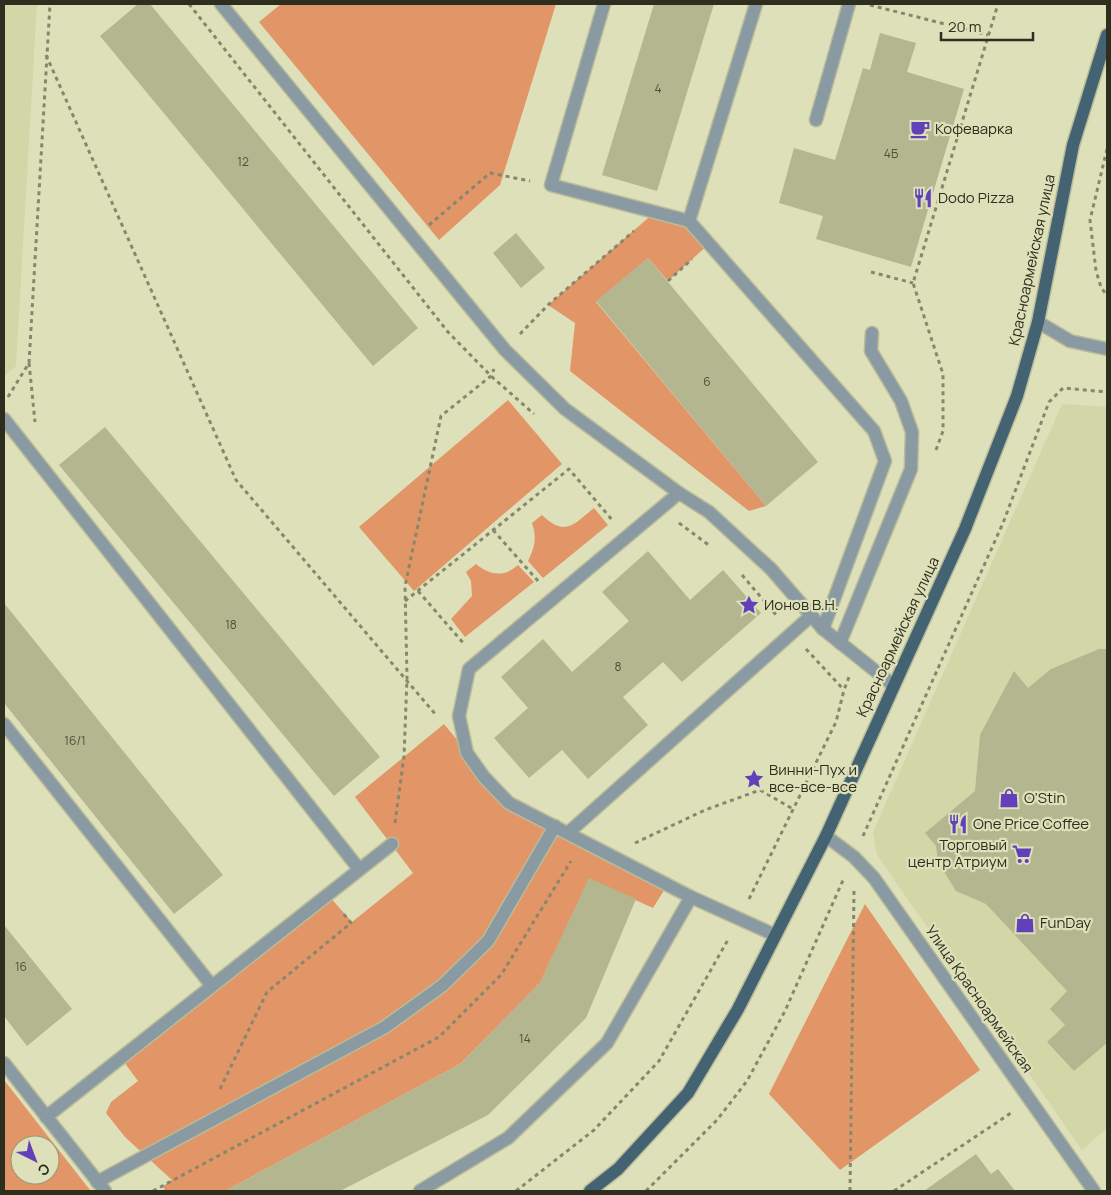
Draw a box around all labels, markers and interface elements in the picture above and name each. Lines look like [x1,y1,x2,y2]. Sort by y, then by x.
scale bar [941,10,1034,42]
text: 20 m [948,16,981,37]
house number: 4 [654,80,662,97]
cafe icon: Кофеварка [909,118,931,140]
place label: Кофеварка [935,118,1013,139]
house number: 4Б [884,145,898,162]
house number: 12 [237,153,249,170]
street label: Красноармейская улица [1003,172,1060,348]
restaurant icon: Dodo Pizza [912,187,934,209]
place label: Dodo Pizza [938,187,1014,208]
house number: 6 [703,373,711,390]
street label: Красноармейская улица [851,553,944,720]
place icon: Ионов В.Н. [738,594,760,616]
place label: Ионов В.Н. [764,594,839,615]
house number: 18 [225,616,237,633]
house number: 8 [615,658,622,675]
house number: 16/1 [64,732,86,749]
place label: Винни-Пух и все-все-все [769,759,857,797]
place icon: Винни-Пух и все-все-все [743,768,765,790]
shop icon: O'Stin [998,787,1020,809]
place label: O'Stin [1024,787,1066,808]
restaurant icon: One Price Coffee [947,813,969,835]
place label: One Price Coffee [973,813,1089,834]
place label: Торговый центр Атриум [908,834,1007,872]
supermarket icon: Торговый центр Атриум [1011,843,1033,865]
shop icon: FunDay [1014,912,1036,934]
place label: FunDay [1040,912,1091,933]
street label: Улица Красноармейская [921,921,1038,1077]
house number: 16 [15,958,27,975]
house number: 14 [519,1030,531,1047]
north arrow [10,1135,60,1185]
text: С [34,1160,54,1181]

